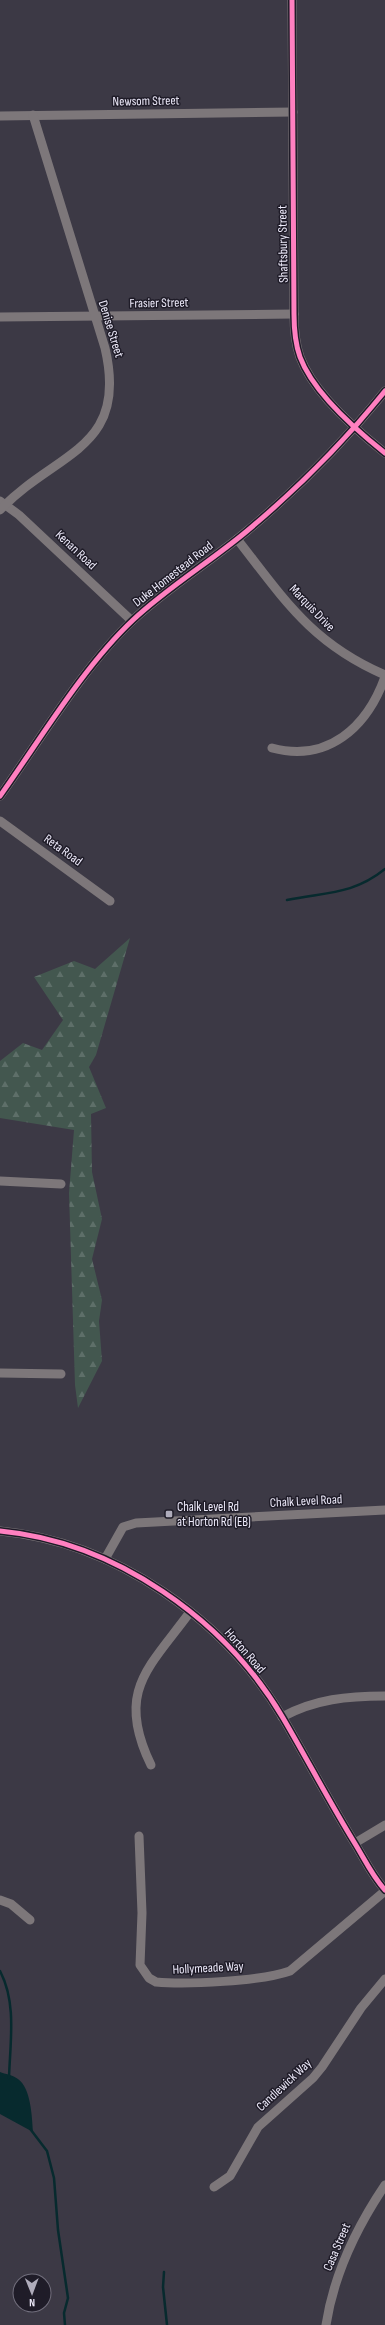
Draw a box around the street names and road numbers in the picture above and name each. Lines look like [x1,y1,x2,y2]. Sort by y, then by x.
street label: Newsom Street [112,92,180,110]
street label: Shaftsbury Street [274,205,292,283]
street label: Frasier Street [129,294,189,312]
street label: Denise Street [95,298,127,360]
street label: Kenan Road [52,527,100,573]
street label: Duke Homestead Road [130,538,216,610]
street label: Marquis Drive [286,581,338,635]
street label: Reta Road [41,831,85,869]
street label: Chalk Level Road [269,1491,343,1511]
street label: Horton Road [221,1625,269,1677]
street label: Hollymeade Way [172,1958,244,1978]
street label: Candlewick Way [253,2055,315,2115]
street label: Casa Street [320,2221,354,2273]

